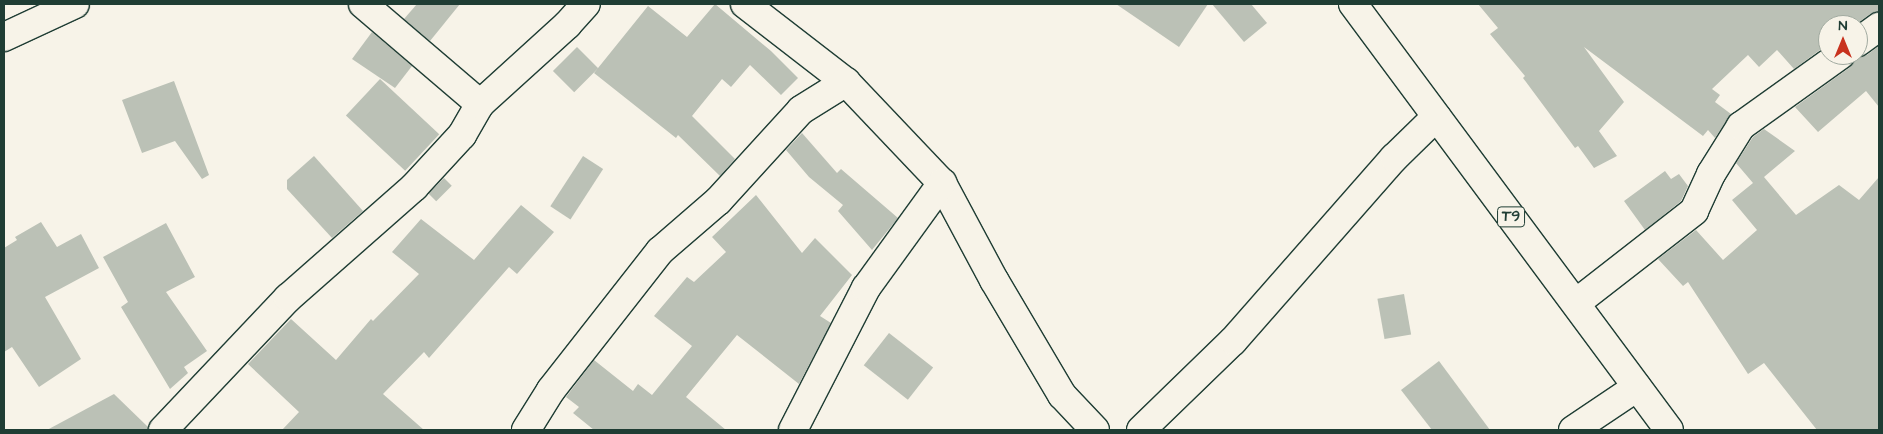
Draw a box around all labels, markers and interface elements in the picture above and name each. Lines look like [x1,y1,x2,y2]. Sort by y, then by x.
north arrow [1818,15,1868,65]
text: N [1839,16,1847,36]
road number: T9 [1496,204,1526,230]

